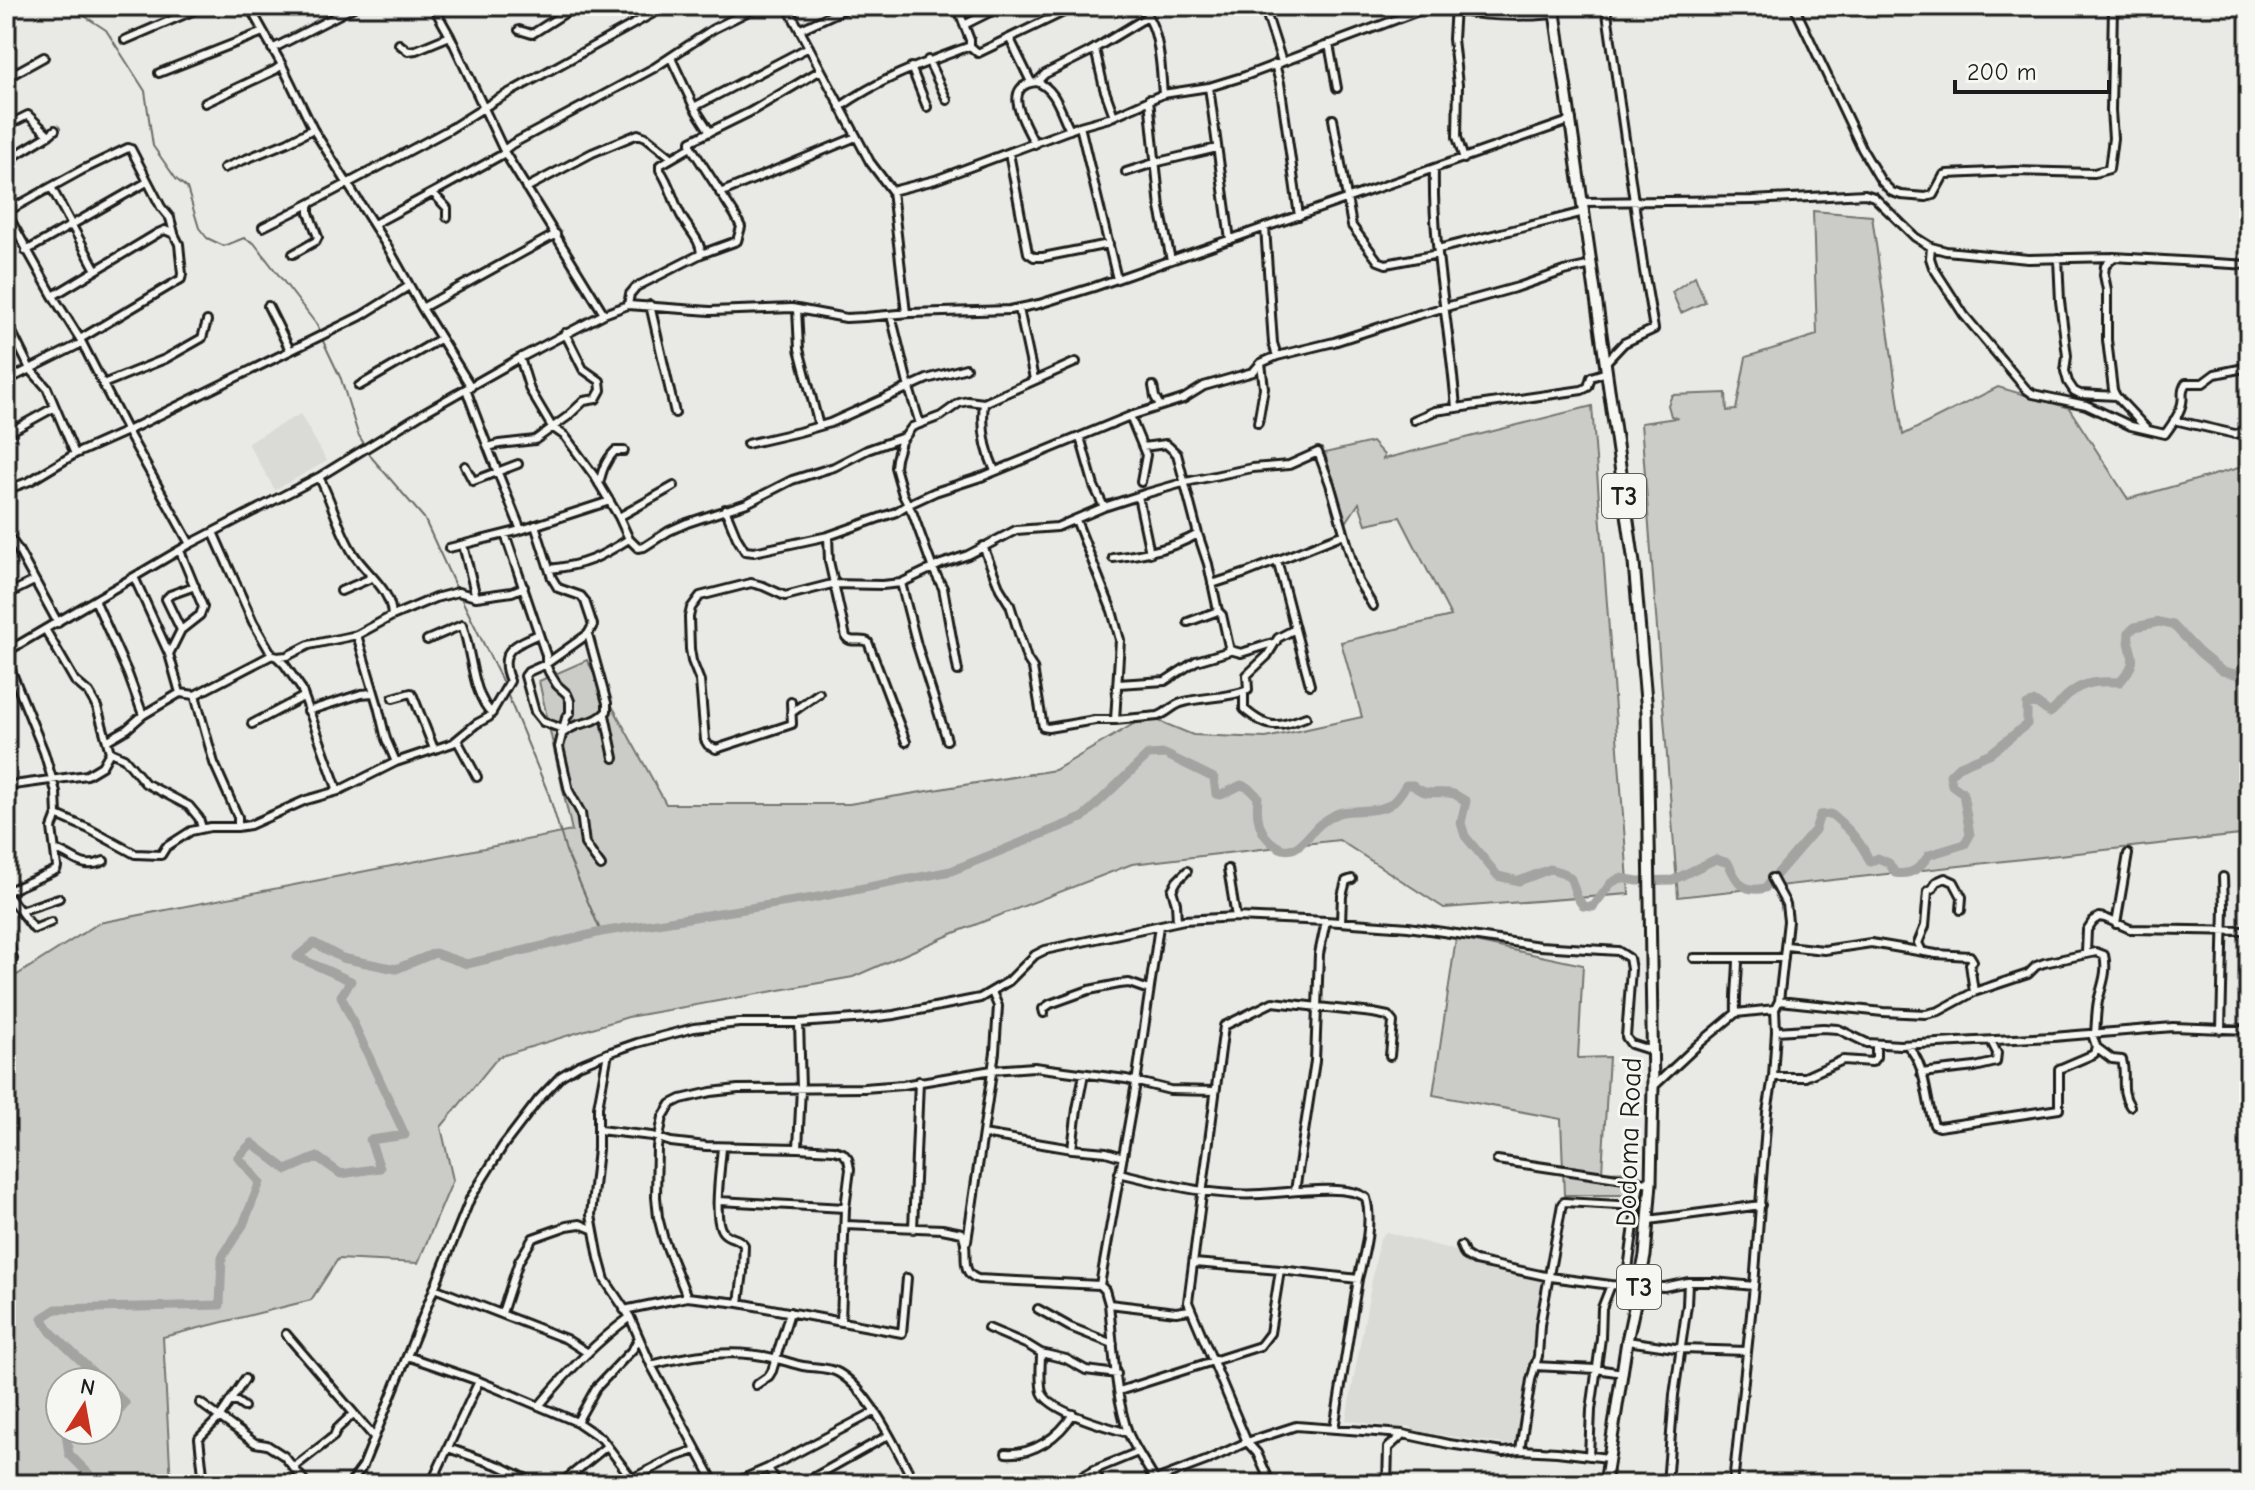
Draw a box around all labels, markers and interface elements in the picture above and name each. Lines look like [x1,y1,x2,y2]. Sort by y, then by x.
scale bar [1955,44,2109,94]
text: 200 m [1967,58,2037,86]
road number: T3 [1602,474,1646,518]
street label: Dodoma Road [1610,1057,1648,1227]
road number: T3 [1617,1265,1661,1309]
north arrow [44,1366,124,1446]
text: N [78,1373,97,1401]

